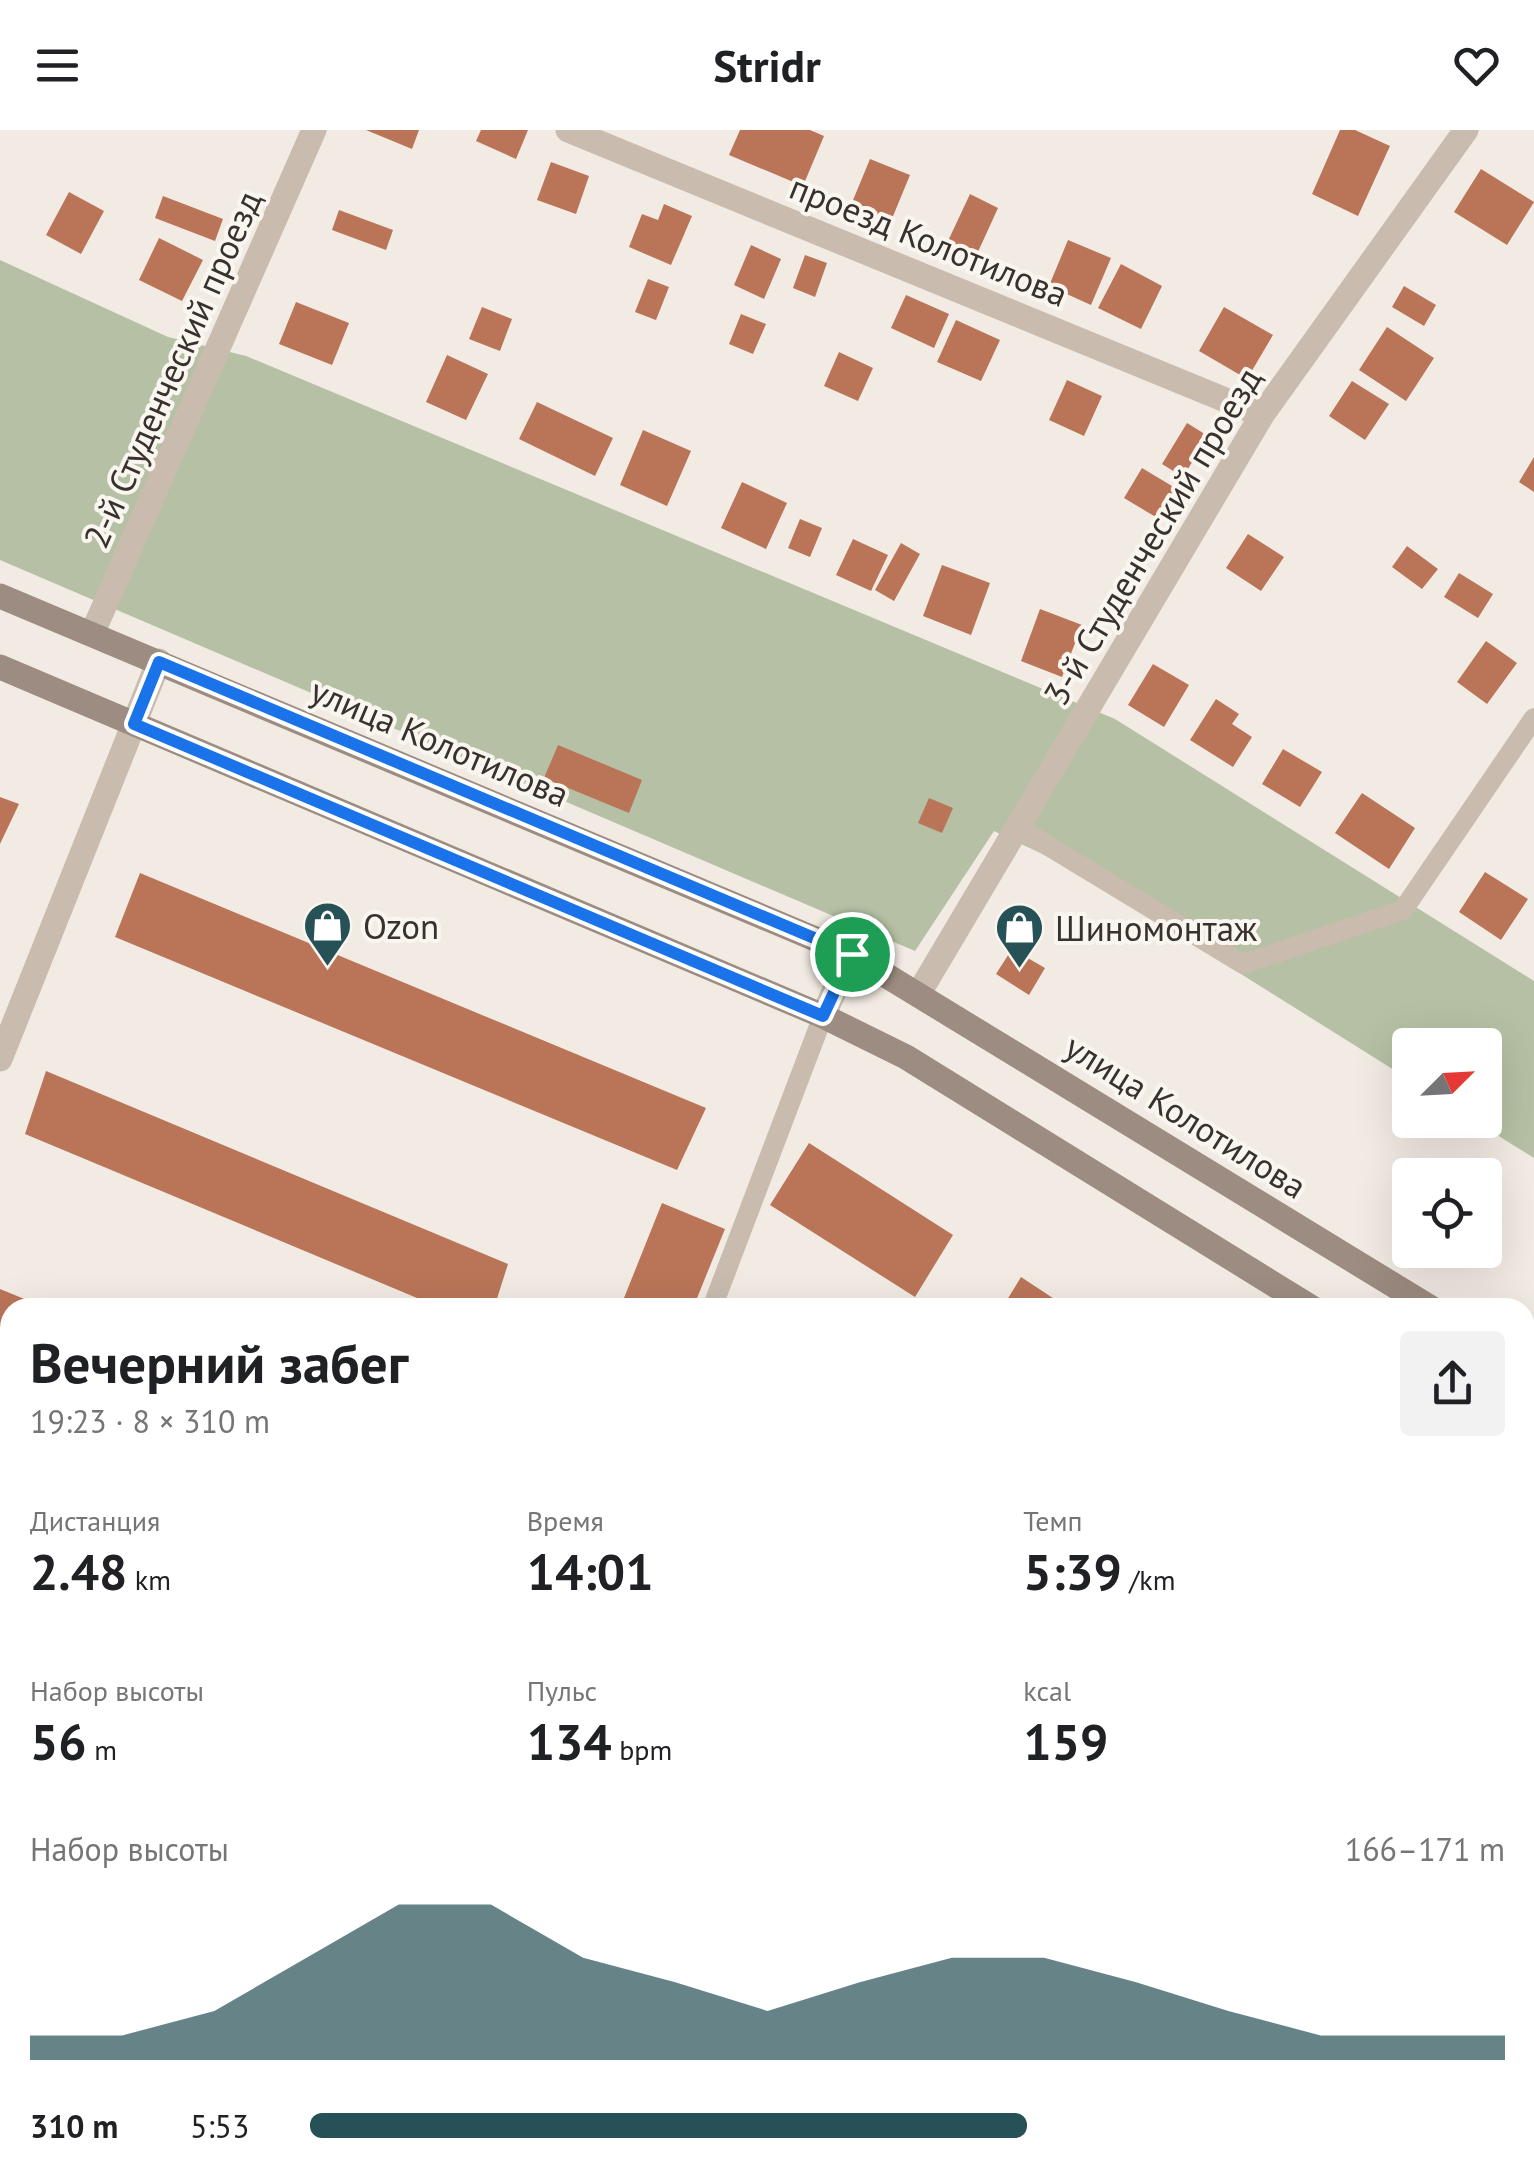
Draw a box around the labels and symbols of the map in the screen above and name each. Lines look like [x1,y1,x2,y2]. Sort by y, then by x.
street label: проезд Колотилова [783,163,1075,317]
street label: 2-й Студенческий проезд [72,183,272,555]
street label: 3-й Студенческий проезд [1033,358,1271,714]
street label: улица Колотилова [304,667,576,817]
shop icon: Ozon [302,900,354,968]
shop icon: Шиномонтаж [994,902,1046,970]
place label: Ozon [363,903,439,949]
place label: Шиномонтаж [1055,905,1258,951]
pin [810,912,895,997]
street label: улица Колотилова [1057,1023,1315,1209]
north arrow [1392,1028,1502,1138]

